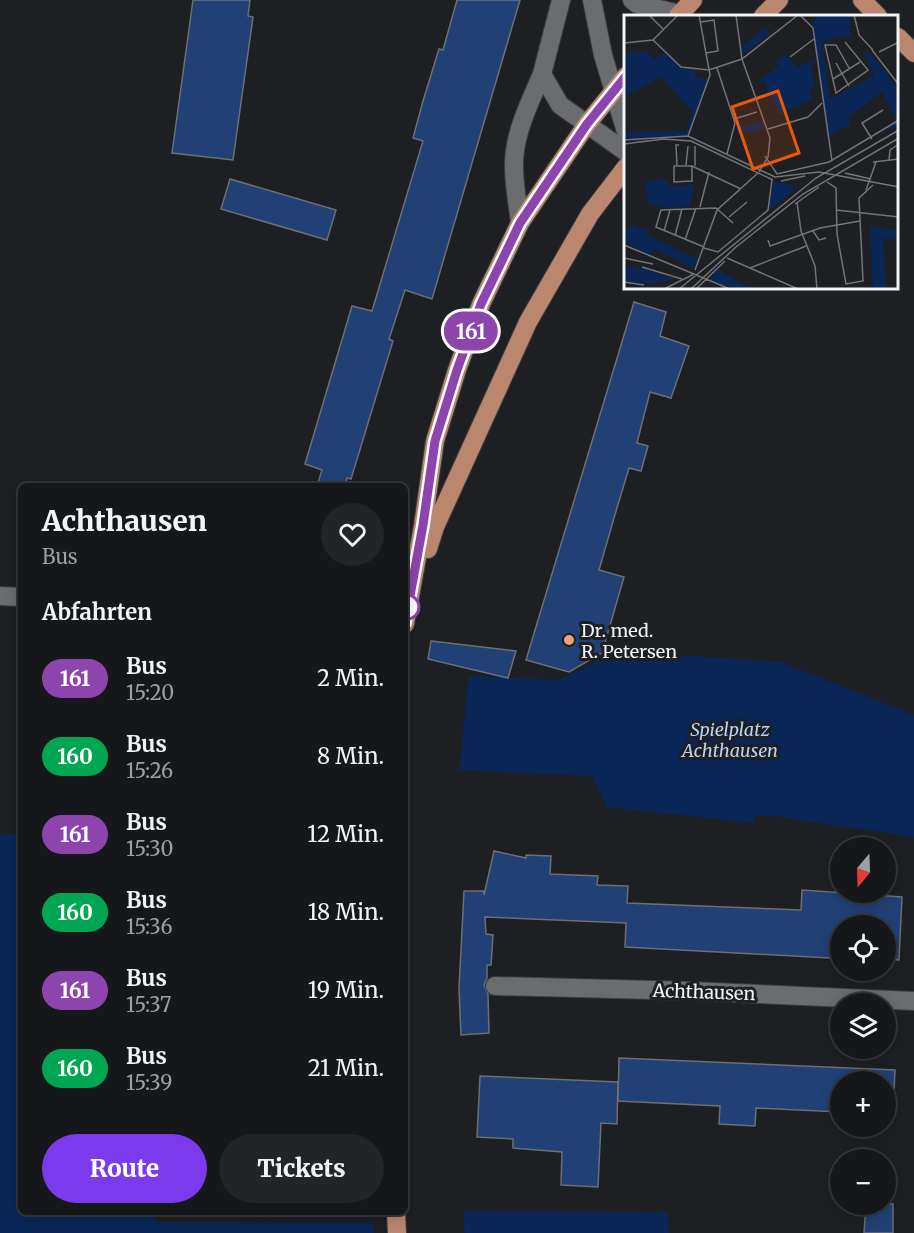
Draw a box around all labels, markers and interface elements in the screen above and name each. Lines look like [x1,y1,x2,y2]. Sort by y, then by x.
inset map [624,15,899,290]
line badge: 161 [436,312,506,350]
text: 161 [456,318,486,345]
text: Achthausen [42,503,207,539]
button: heart [321,503,384,566]
text: Bus [42,544,78,569]
unlabelled marker [394,594,420,620]
text: Abfahrten [42,598,152,626]
place label: Dr. med. R. Petersen [581,619,677,663]
marker: Dr. med. R. Petersen [562,633,576,647]
text: Bus [126,652,167,680]
text: 2 Min. [317,664,384,692]
text: 161 [60,665,90,692]
text: 15:20 [126,680,174,705]
park label: Spielplatz Achthausen [680,718,778,762]
text: Bus [126,730,167,758]
text: 8 Min. [317,742,384,770]
text: 160 [57,743,93,770]
text: 15:26 [126,758,173,783]
text: Bus [126,808,167,836]
text: 12 Min. [307,820,384,848]
text: 161 [60,821,90,848]
text: 15:30 [126,836,173,861]
north arrow [830,837,896,903]
map controls [830,837,896,1215]
text: Bus [126,886,167,914]
text: 18 Min. [308,898,384,926]
text: 160 [57,899,93,926]
text: 15:36 [126,914,173,939]
button: locate [830,915,896,981]
text: Bus [126,964,167,992]
text: 19 Min. [308,976,384,1004]
text: 161 [60,977,90,1004]
street label: Achthausen [651,979,756,1005]
text: 15:37 [126,992,171,1017]
button: layers [830,993,896,1059]
text: Bus [126,1042,167,1070]
text: 21 Min. [308,1054,384,1082]
text: 160 [57,1055,93,1082]
text: 15:39 [126,1070,172,1095]
button: + [830,1071,896,1137]
button: Route [42,1134,207,1203]
button: Tickets [219,1134,384,1203]
button: − [830,1149,896,1215]

